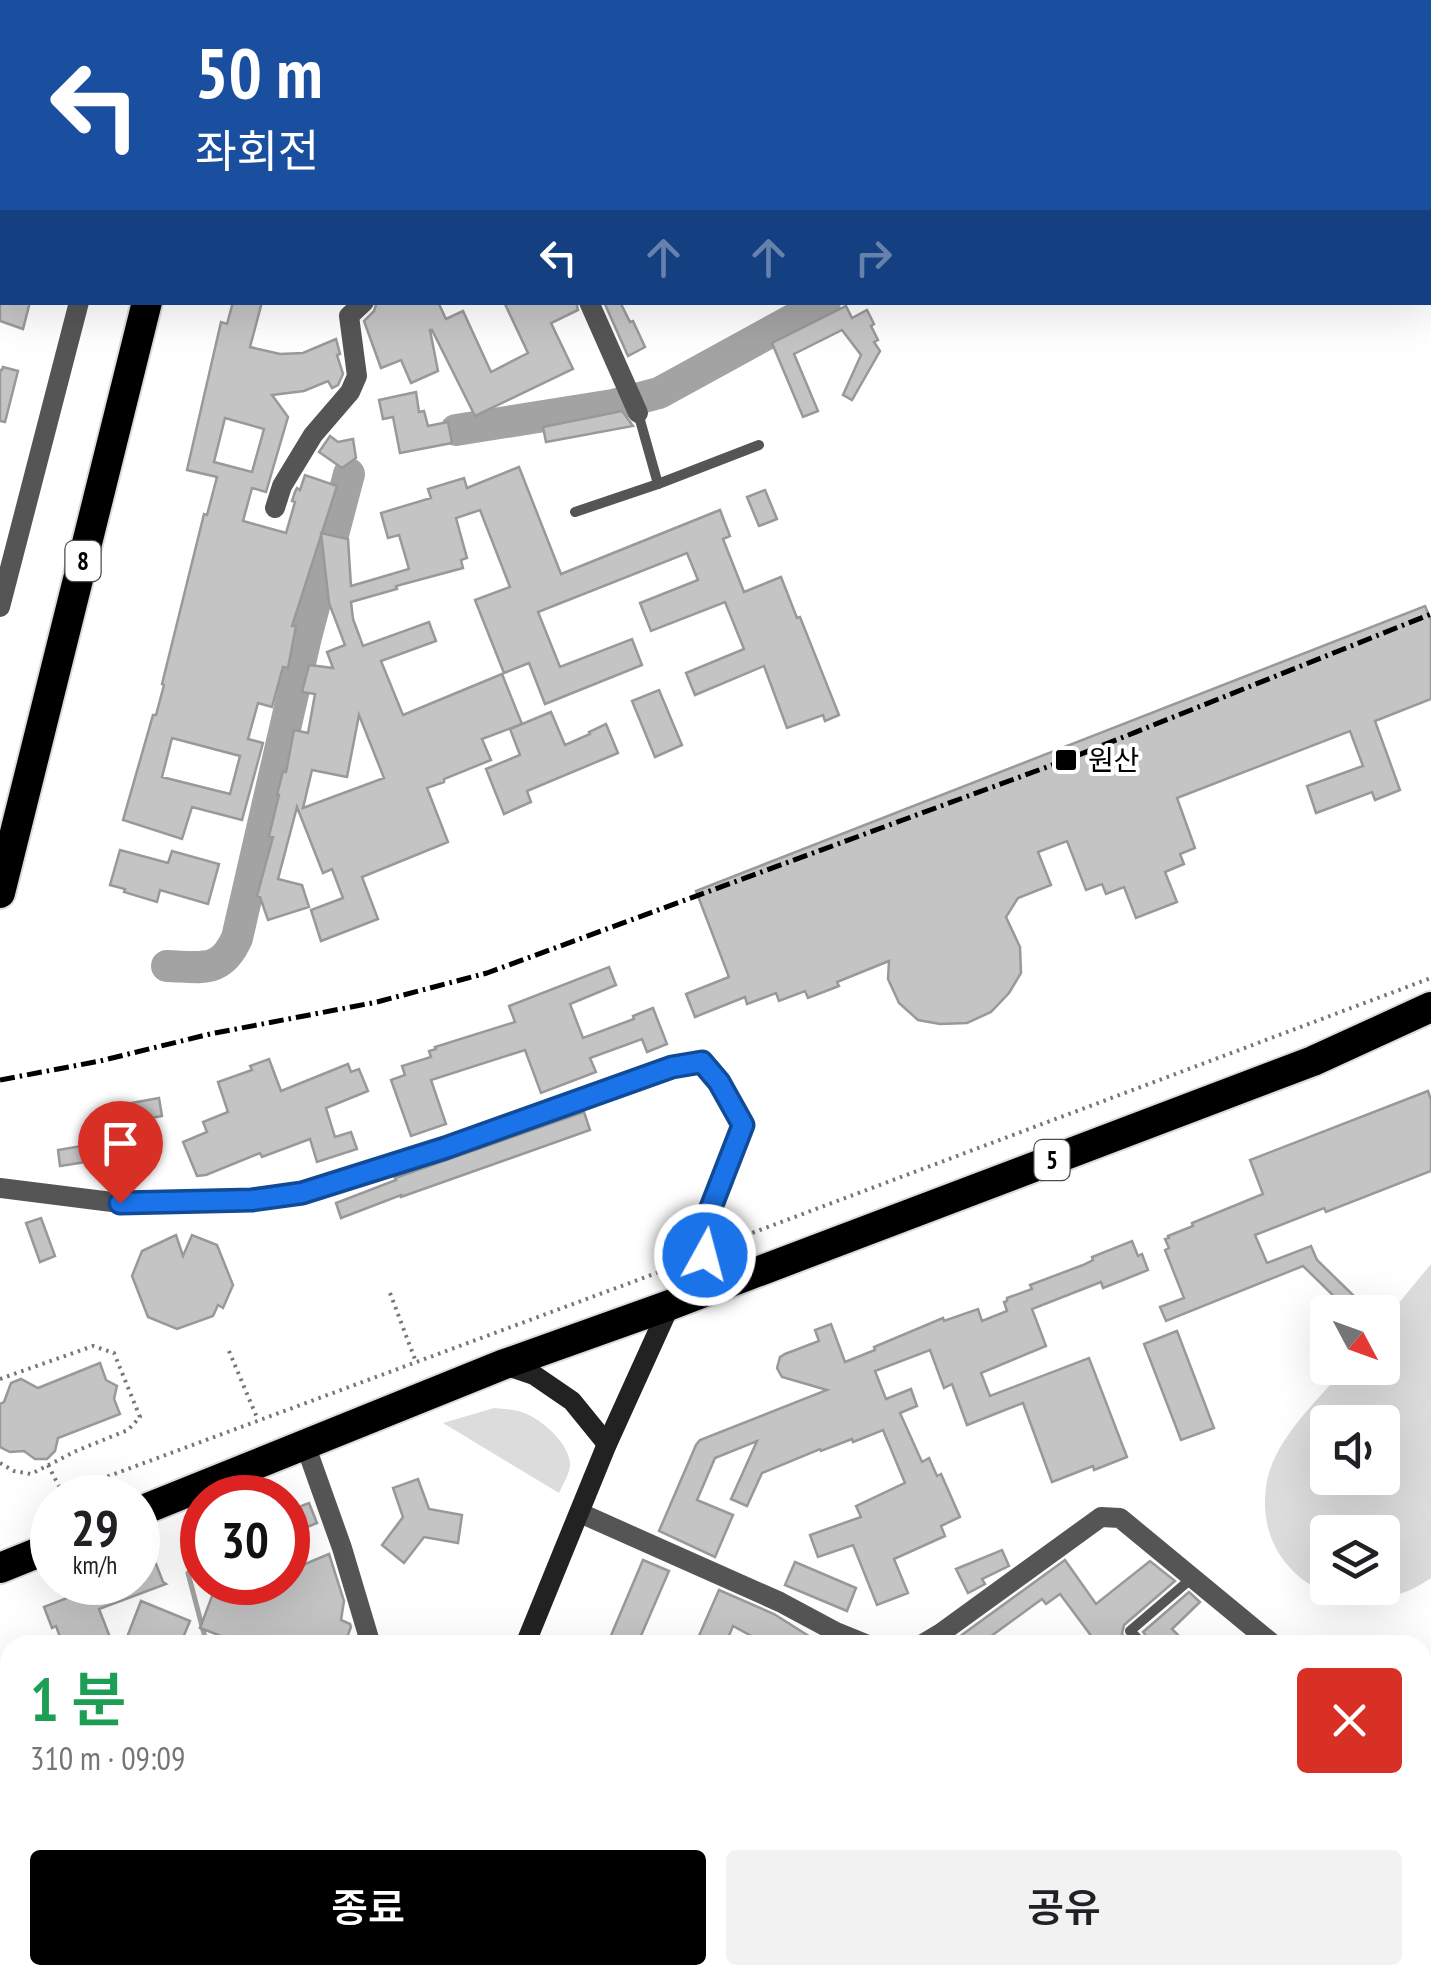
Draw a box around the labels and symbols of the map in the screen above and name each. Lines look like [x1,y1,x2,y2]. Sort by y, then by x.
road number: 8 [66,541,100,581]
place label: 원산 [1088,741,1140,778]
marker: 원산 [1053,747,1079,773]
pin [78,1101,163,1204]
road number: 5 [1034,1140,1070,1180]
position arrow [653,1203,757,1307]
north arrow [1310,1295,1400,1385]
speed limit sign: 30 [180,1475,310,1605]

